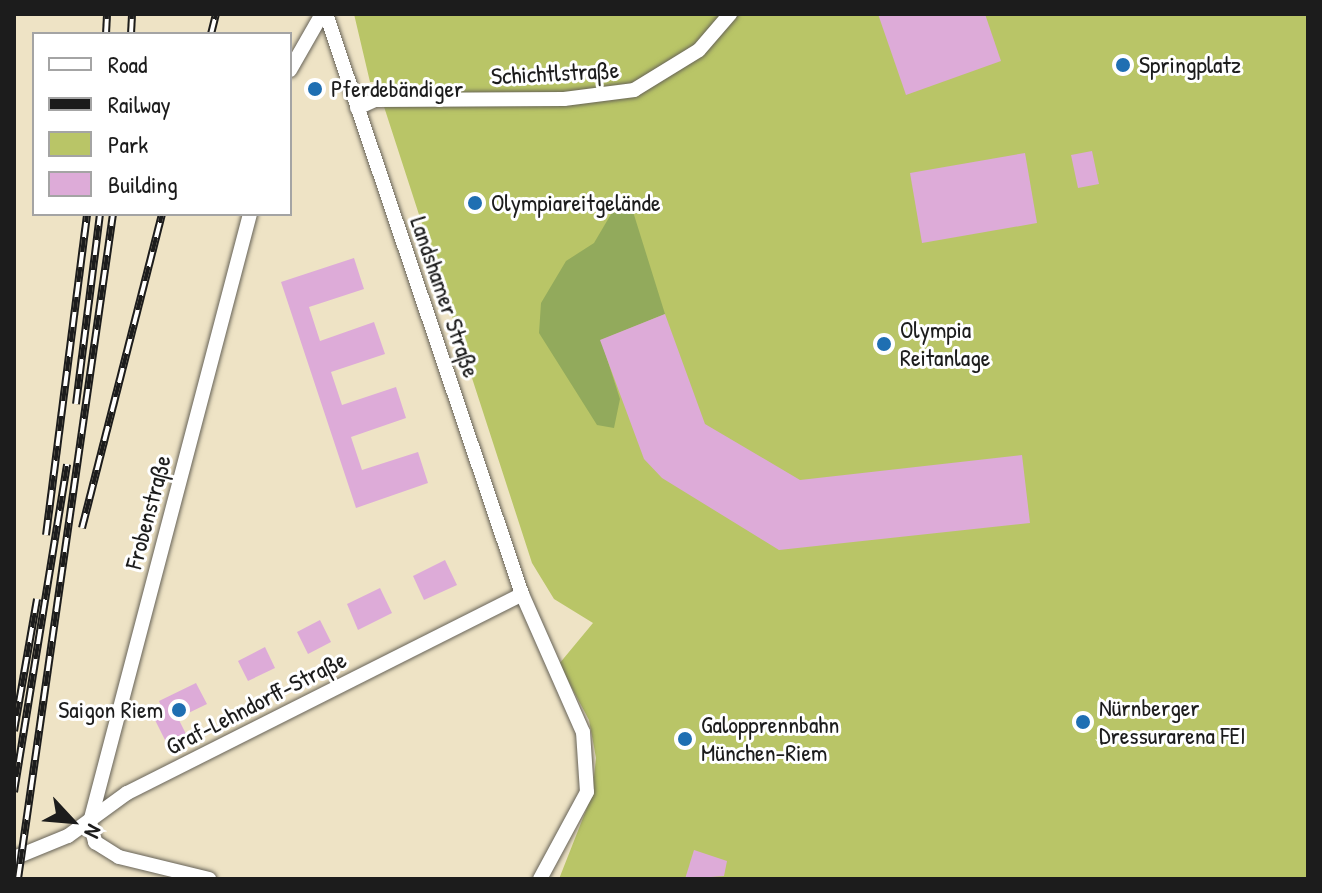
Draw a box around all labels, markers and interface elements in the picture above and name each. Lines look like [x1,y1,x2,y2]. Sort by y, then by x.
legend [32,32,292,216]
text: Road [108,48,147,80]
place label: Springplatz [1139,51,1241,79]
street label: Schichtlstraße [490,55,620,91]
marker: Springplatz [1114,56,1132,74]
place label: Pferdebändiger [331,75,463,103]
marker: Pferdebändiger [306,80,324,98]
text: Railway [108,88,171,120]
text: Park [108,128,148,160]
text: Building [108,168,178,200]
place label: Olympiareitgelände [491,189,660,217]
marker: Olympiareitgelände [466,194,484,212]
street label: Landshamer Straße [404,213,486,381]
place label: Olympia Reitanlage [900,316,990,372]
marker: Olympia Reitanlage [875,335,893,353]
street label: Frobenstraße [119,452,177,572]
street label: Graf-Lehndorff-Straße [161,645,351,761]
place label: Nürnberger Dressurarena FEI [1099,694,1246,750]
place label: Saigon Riem [58,696,163,724]
marker: Saigon Riem [170,701,188,719]
place label: Galopprennbahn München-Riem [701,711,839,767]
marker: Nürnberger Dressurarena FEI [1074,713,1092,731]
marker: Galopprennbahn München-Riem [676,730,694,748]
north arrow [32,781,112,861]
text: N [78,820,110,843]

